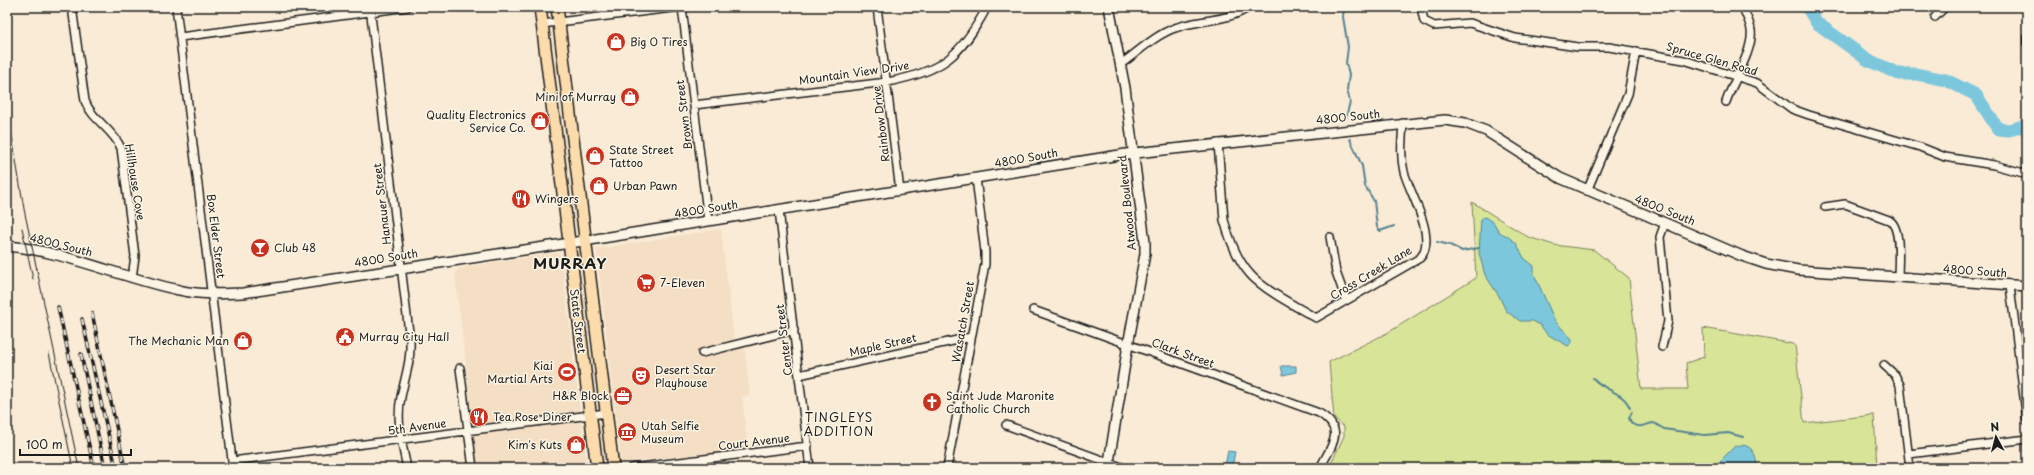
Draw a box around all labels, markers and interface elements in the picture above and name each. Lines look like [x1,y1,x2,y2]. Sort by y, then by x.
shop icon: Big O Tires [605,31,627,53]
place label: Big O Tires [630,33,688,50]
street label: Spruce Glen Road [1664,37,1760,80]
street label: Mountain View Drive [798,56,910,89]
street label: Brown Street [671,78,696,151]
street label: Rainbow Drive [867,85,894,163]
shop icon: Mini of Murray [619,86,641,108]
place label: Mini of Murray [535,88,616,105]
street label: 4800 South [1315,105,1381,128]
place label: Quality Electronics Service Co. [426,106,526,136]
shop icon: Quality Electronics Service Co. [529,110,551,132]
place label: State Street Tattoo [609,141,674,171]
street label: Hillhouse Cove [121,143,150,221]
street label: 4800 South [993,144,1059,171]
shop icon: State Street Tattoo [584,145,606,167]
street label: Atwood Boulevard [1113,154,1140,252]
street label: Hanauer Street [368,162,395,246]
shop icon: Urban Pawn [588,175,610,197]
place label: Urban Pawn [613,177,677,194]
restaurant icon: Wingers [510,188,532,210]
place label: Wingers [535,190,579,207]
street label: 4800 South [1632,190,1698,229]
street label: Box Elder Street [203,193,230,280]
street label: 4800 South [673,195,739,222]
street label: 4800 South [28,229,94,261]
bar icon: Club 48 [249,237,271,259]
place label: Club 48 [274,239,316,256]
street label: Cross Creek Lane [1327,241,1415,304]
street label: 4800 South [353,244,419,271]
district label: MURRAY [533,251,607,274]
street label: 4800 South [1942,260,2008,281]
supermarket icon: 7-Eleven [635,272,657,294]
place label: 7-Eleven [660,274,705,291]
street label: Wasatch Street [947,279,978,364]
street label: State Street [566,288,591,355]
street label: Center Street [771,303,796,377]
public building icon: Murray City Hall [334,326,356,348]
place label: Murray City Hall [359,328,449,345]
street label: Maple Street [848,328,919,360]
shop icon: The Mechanic Man [232,330,254,352]
place label: The Mechanic Man [128,332,229,349]
street label: Clark Street [1149,333,1217,372]
place label: Kiai Martial Arts [487,357,553,387]
sports icon: Kiai Martial Arts [556,361,578,383]
place label: Desert Star Playhouse [655,361,716,391]
theatre icon: Desert Star Playhouse [630,365,652,387]
office icon: H&R Block [612,385,634,407]
place label: H&R Block [552,387,610,404]
place label: Saint Jude Maronite Catholic Church [946,387,1055,417]
church icon: Saint Jude Maronite Catholic Church [921,391,943,413]
restaurant icon: Tea Rose Diner [468,406,490,428]
place label: Tea Rose Diner [493,408,572,425]
district label: TINGLEYS ADDITION [804,408,874,440]
street label: 5th Avenue [387,414,447,439]
place label: Utah Selfie Museum [641,417,700,447]
north arrow [1976,417,2016,457]
text: N [1989,418,2000,436]
museum icon: Utah Selfie Museum [616,421,638,443]
street label: Court Avenue [717,429,791,454]
scale bar [20,431,131,457]
shop icon: Kim's Kuts [565,434,587,456]
text: 100 m [26,435,63,453]
place label: Kim's Kuts [508,436,562,453]

